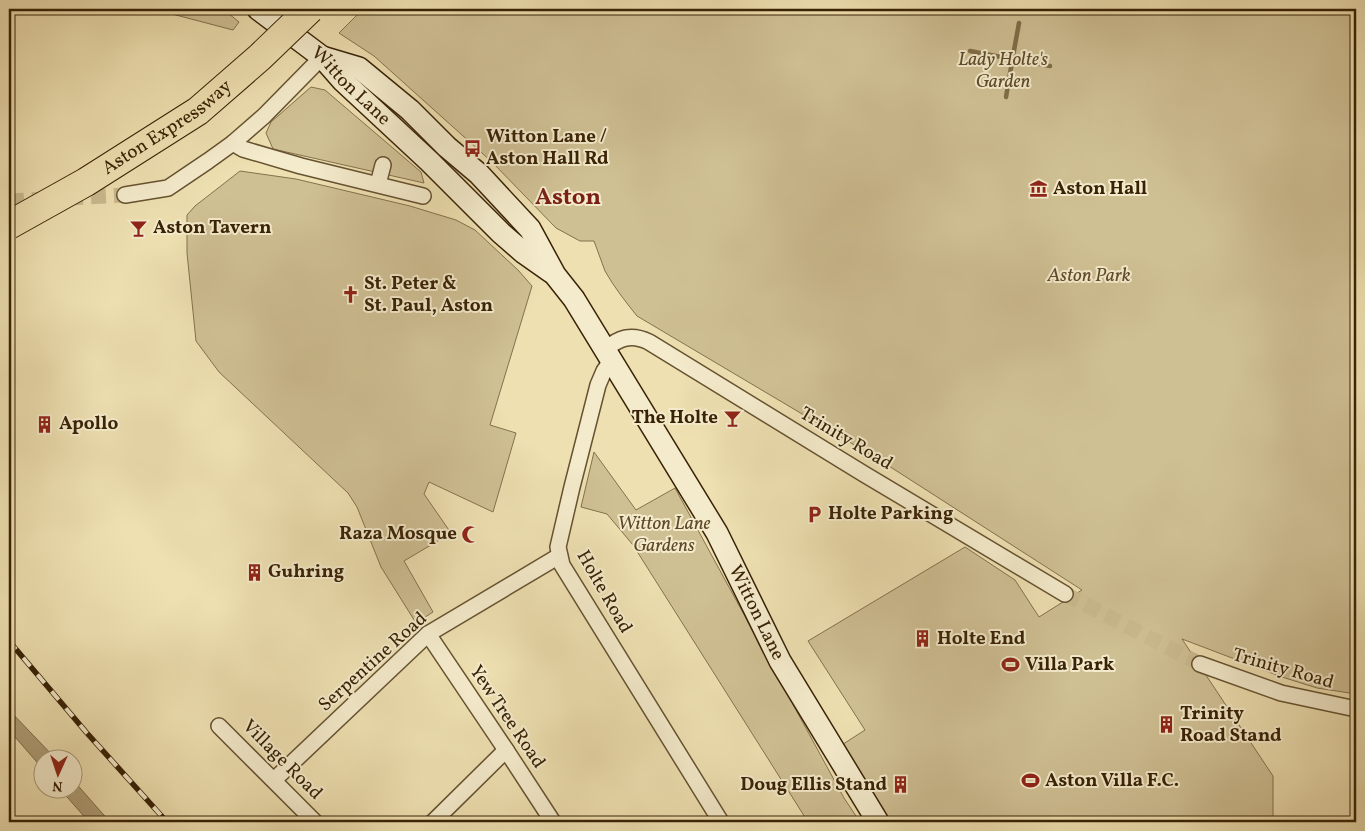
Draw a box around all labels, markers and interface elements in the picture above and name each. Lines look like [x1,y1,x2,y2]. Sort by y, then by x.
street label: Witton Lane [306,40,396,132]
park label: Lady Holte's Garden [958,47,1048,95]
street label: Aston Expressway [97,74,238,181]
place label: Witton Lane / Aston Hall Rd [486,124,609,172]
bus stop icon: Witton Lane / Aston Hall Rd [462,138,482,158]
place label: Aston Hall [1053,176,1147,202]
museum icon: Aston Hall [1029,179,1049,199]
district label: Aston [535,181,601,215]
place label: Aston Tavern [153,215,271,241]
bar icon: Aston Tavern [129,218,149,238]
park label: Aston Park [1046,263,1131,289]
place label: St. Peter & St. Paul, Aston [364,271,493,319]
church icon: St. Peter & St. Paul, Aston [340,285,360,305]
street label: Trinity Road [795,401,897,477]
place label: The Holte [632,405,718,431]
bar icon: The Holte [722,408,742,428]
place label: Apollo [59,411,118,437]
building icon: Apollo [35,414,55,434]
place label: Holte Parking [828,501,953,527]
parking icon: Holte Parking [804,504,824,524]
park label: Witton Lane Gardens [618,511,710,559]
place label: Raza Mosque [339,521,457,547]
mosque icon: Raza Mosque [461,524,481,544]
street label: Holte Road [570,546,638,638]
place label: Guhring [268,559,344,585]
street label: Witton Lane [722,561,791,665]
building icon: Guhring [244,562,264,582]
street label: Serpentine Road [313,606,433,718]
place label: Holte End [937,626,1026,652]
building icon: Holte End [913,629,933,649]
street label: Trinity Road [1229,642,1337,696]
place label: Villa Park [1025,652,1115,678]
sports icon: Villa Park [1001,655,1021,675]
street label: Yew Tree Road [463,660,551,774]
place label: Trinity Road Stand [1180,701,1282,749]
street label: Village Road [236,714,328,806]
building icon: Trinity Road Stand [1156,715,1176,735]
north arrow [32,748,82,798]
place label: Aston Villa F.C. [1045,768,1179,794]
sports icon: Aston Villa F.C. [1021,771,1041,791]
place label: Doug Ellis Stand [740,772,887,798]
building icon: Doug Ellis Stand [891,775,911,795]
text: N [52,776,63,795]

